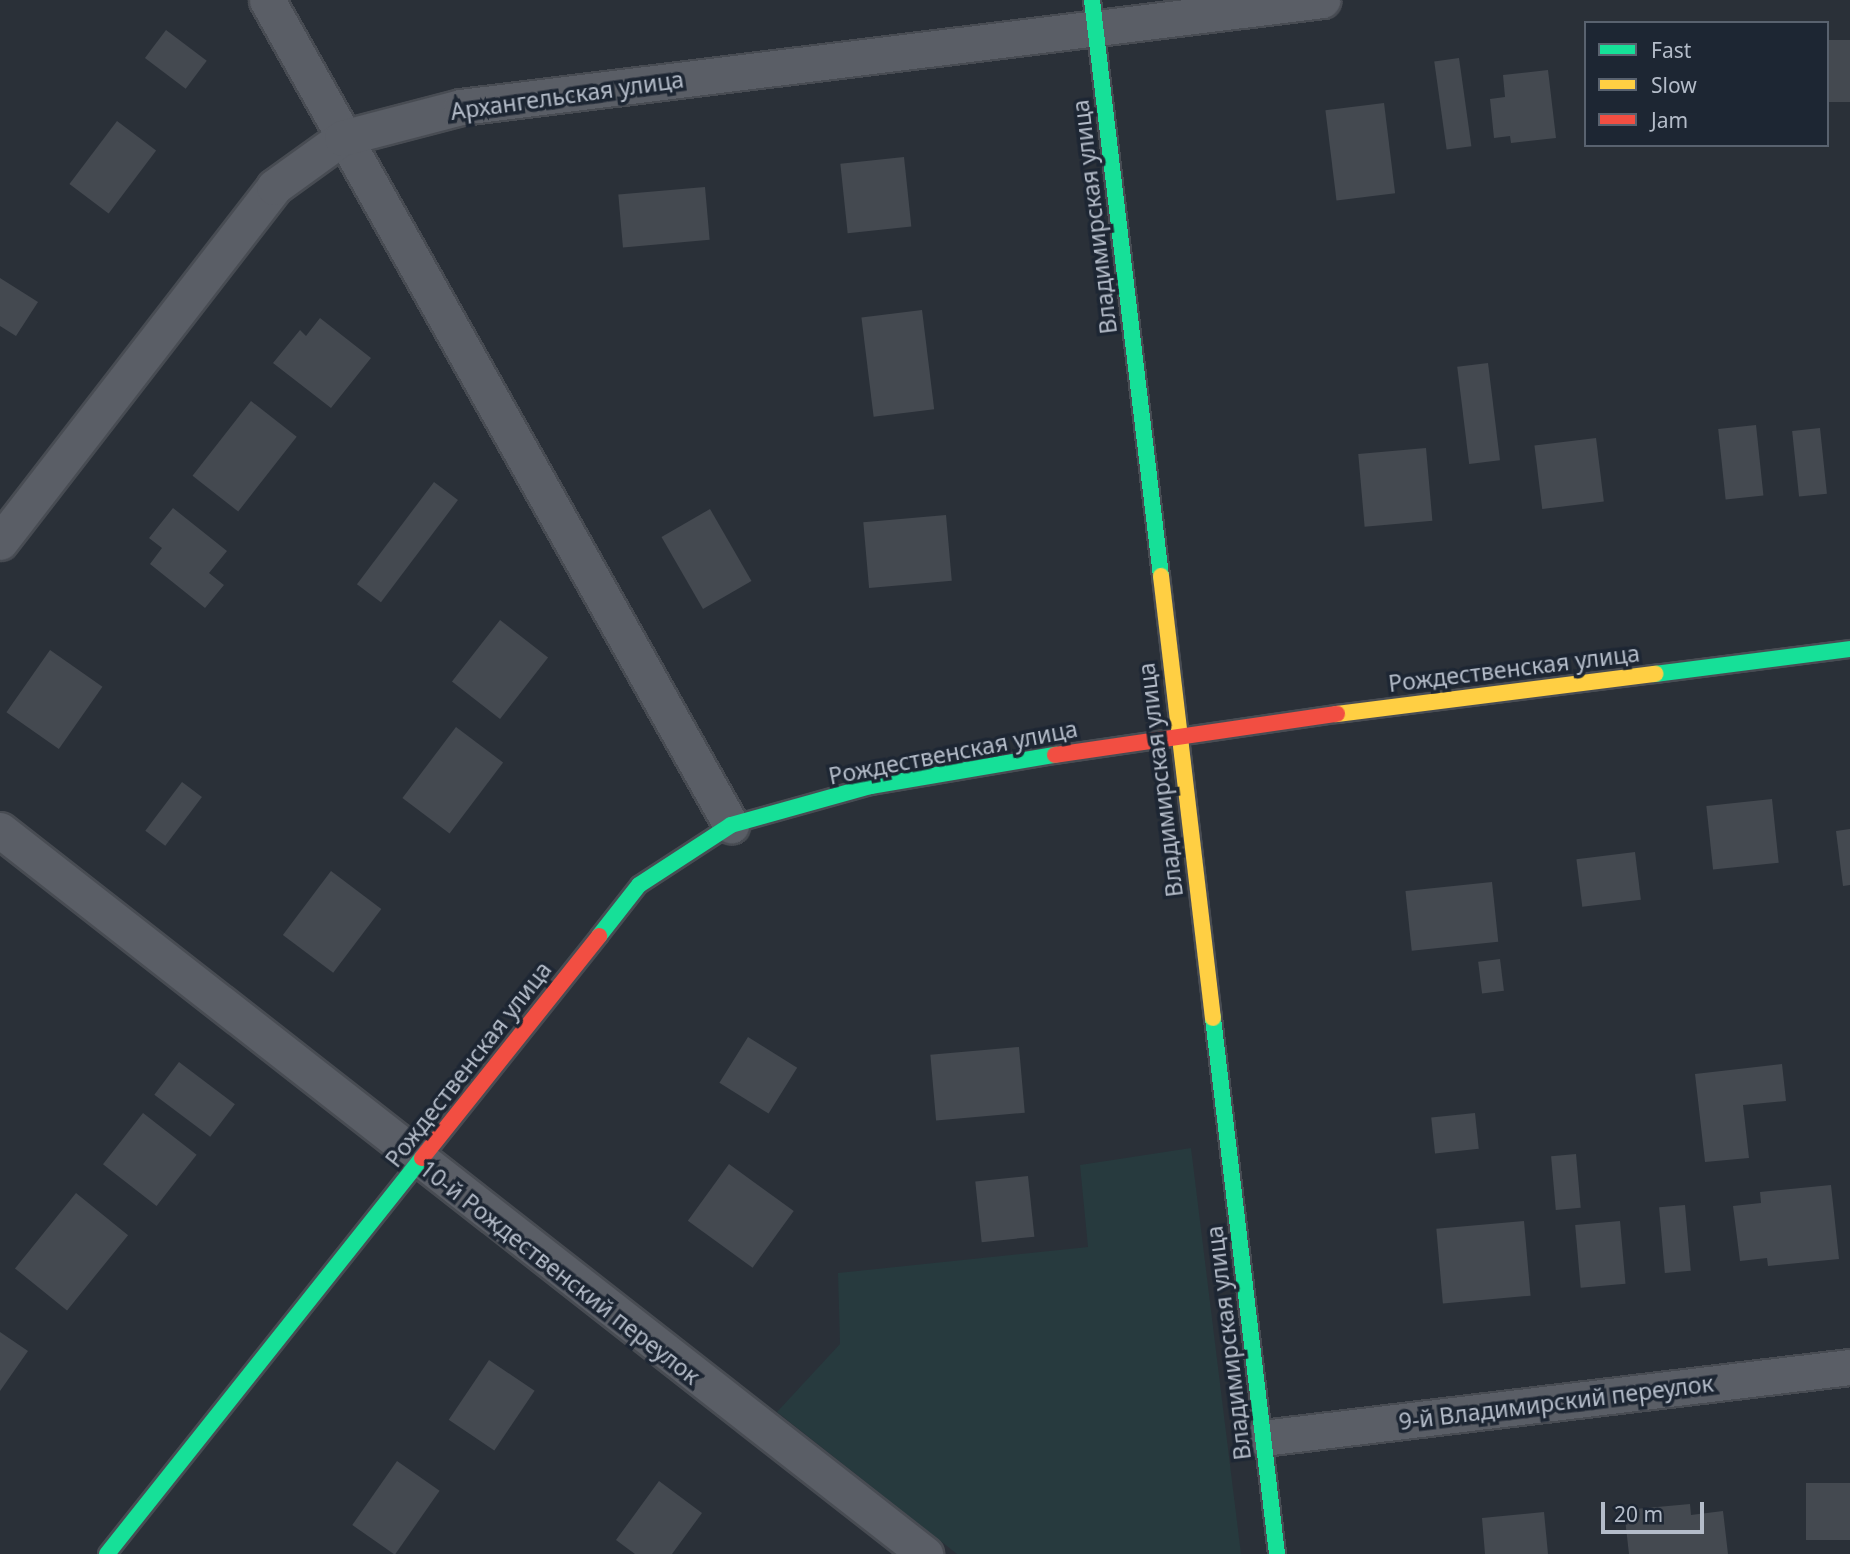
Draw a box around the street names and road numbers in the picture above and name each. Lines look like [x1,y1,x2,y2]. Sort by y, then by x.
street label: Архангельская улица [449,65,685,125]
street label: Владимирская улица [1066,98,1122,336]
street label: Рождественская улица [1387,639,1641,697]
street label: Владимирская улица [1132,661,1188,899]
street label: Рождественская улица [826,714,1080,790]
street label: Рождественская улица [379,956,557,1172]
street label: 10-й Рождественский переулок [415,1154,705,1390]
street label: Владимирская улица [1200,1224,1256,1462]
street label: 9-й Владимирский переулок [1397,1369,1715,1435]

